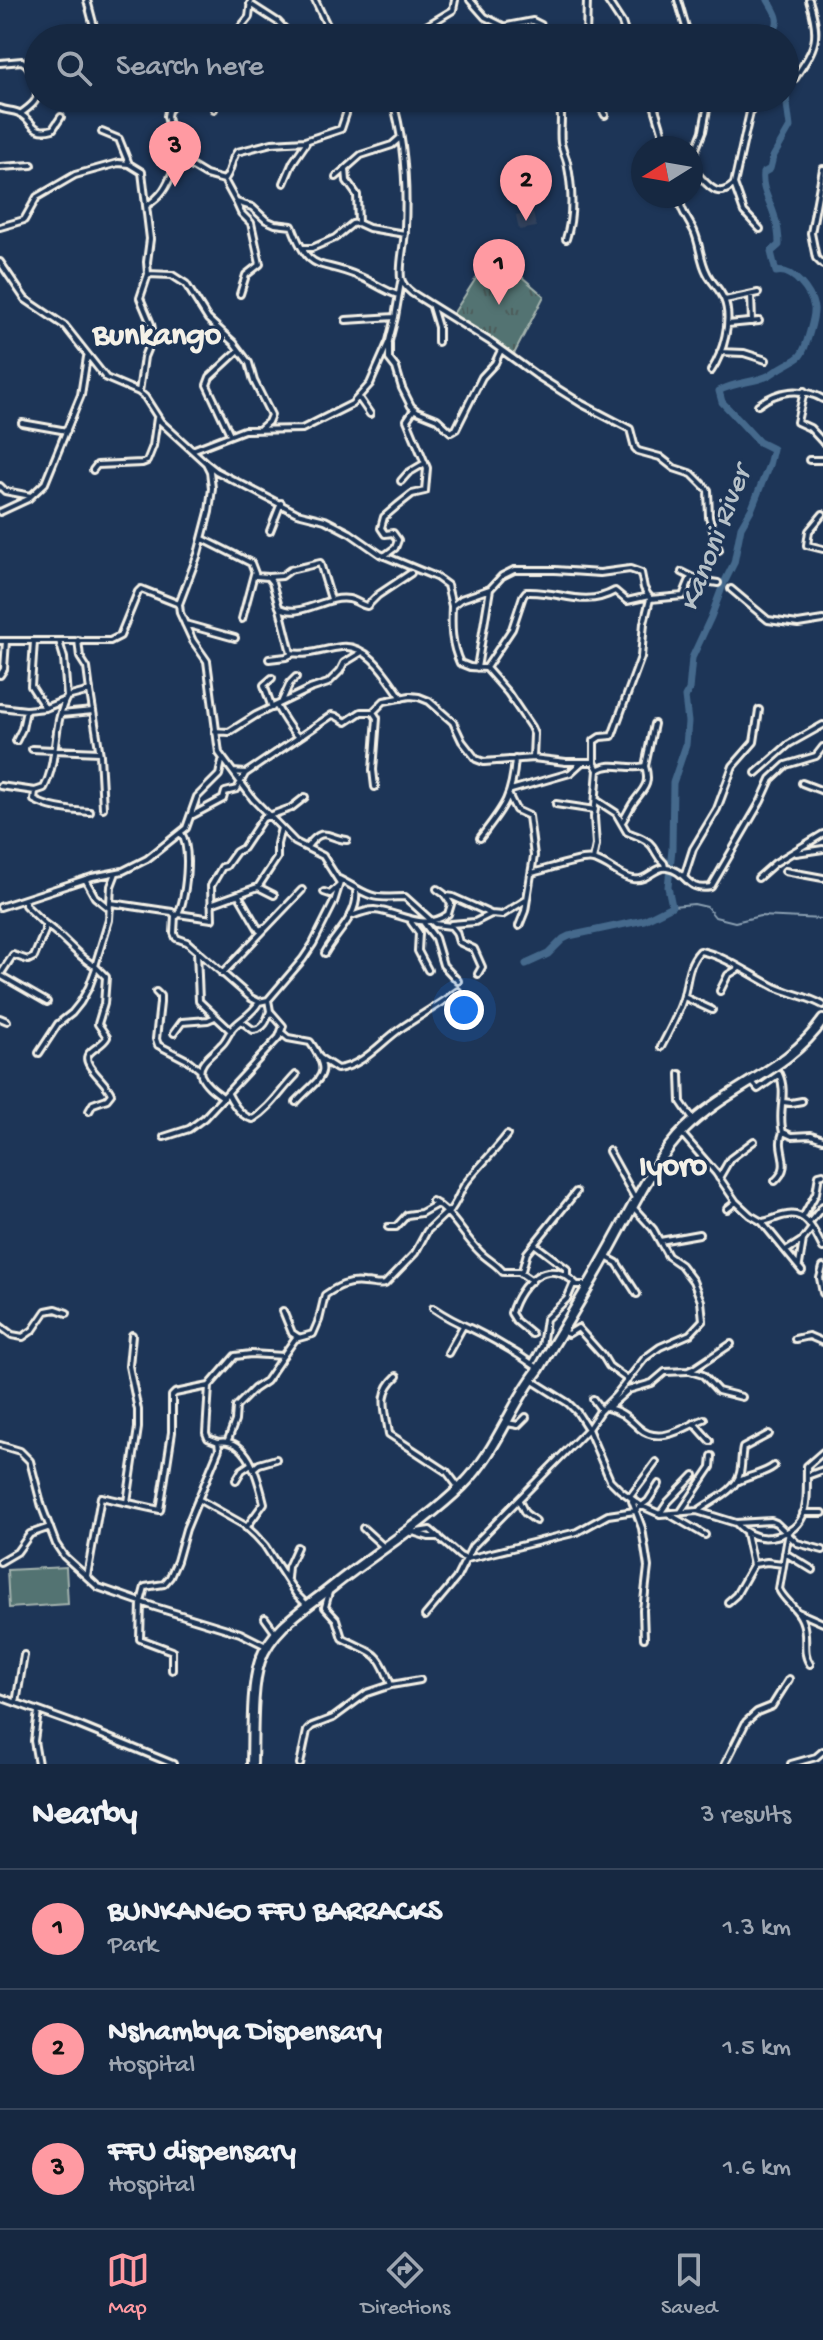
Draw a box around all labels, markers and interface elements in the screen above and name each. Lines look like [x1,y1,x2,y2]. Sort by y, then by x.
search box [24,24,799,112]
icon: search [52,46,96,90]
text: Search here [116,51,264,86]
pin: 3 [149,121,201,187]
north arrow [631,136,703,208]
pin: 2 [500,155,552,221]
pin: 1 [473,239,525,305]
district label: Bunkango [92,318,222,356]
water label: Kanoni River [674,457,763,617]
your location [444,990,484,1030]
district label: Iyoro [639,1149,707,1187]
text: Nearby [32,1796,137,1836]
text: 3 results [701,1801,791,1832]
text: BUNKANGO FFU BARRACKS [108,1896,442,1931]
text: 1 [53,1914,63,1945]
text: 1.3 km [723,1914,791,1945]
text: Park [108,1931,158,1962]
text: Nshambya Dispensary [108,2016,382,2051]
text: 2 [52,2034,64,2065]
text: 1.5 km [722,2034,791,2065]
text: Hospital [108,2051,195,2082]
text: FFU dispensary [108,2136,296,2171]
text: 3 [51,2154,65,2185]
text: 1.6 km [723,2154,791,2185]
text: Hospital [108,2171,195,2202]
tab: Map [106,2248,150,2322]
tab: Directions [361,2248,450,2322]
tab: Saved [661,2248,717,2322]

